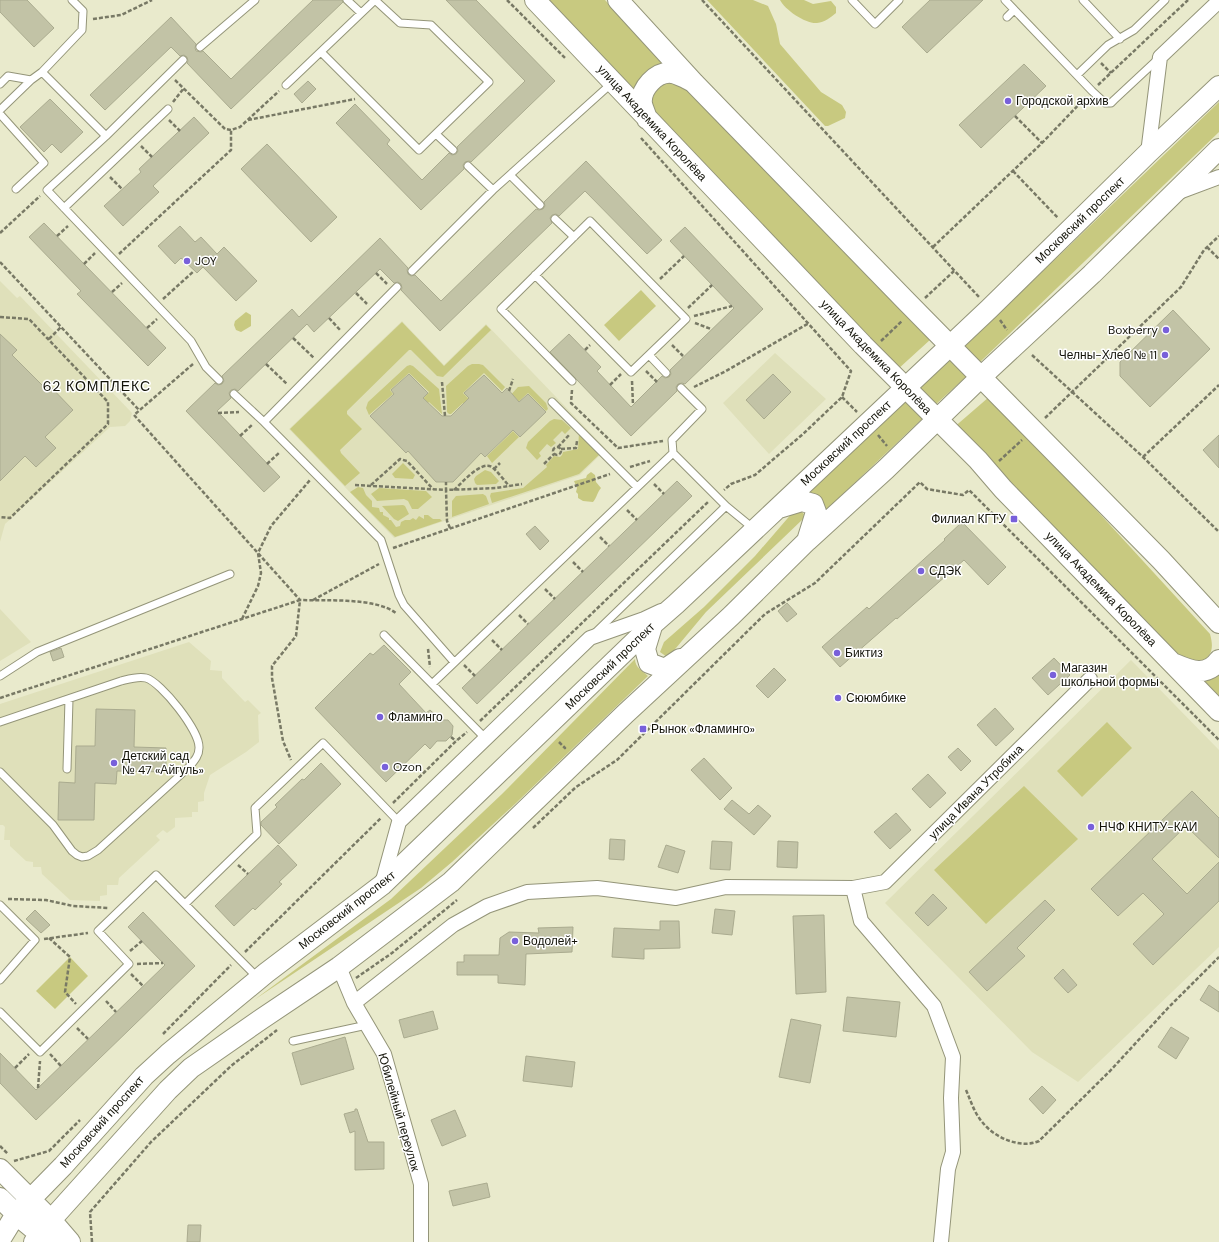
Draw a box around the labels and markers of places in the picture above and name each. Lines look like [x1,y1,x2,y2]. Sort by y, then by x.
place label: Городской архив [1016,93,1109,109]
marker: Городской архив [1003,96,1013,106]
place label: JOY [195,253,217,269]
marker: JOY [182,256,192,266]
place label: Boxberry [1108,322,1158,338]
marker: Boxberry [1161,325,1171,335]
place label: Челны-Хлеб № 11 [1059,347,1157,363]
marker: Челны-Хлеб № 11 [1160,350,1170,360]
place label: Филиал КГТУ [931,511,1006,527]
marker: Филиал КГТУ [1009,514,1019,524]
place label: СДЭК [929,563,961,579]
marker: СДЭК [916,566,926,576]
place label: Биктиз [845,645,883,661]
marker: Биктиз [832,648,842,658]
place label: Магазин школьной формы [1061,660,1159,690]
marker: Магазин школьной формы [1048,670,1058,680]
place label: Сююмбике [846,690,907,706]
marker: Сююмбике [833,693,843,703]
place label: Фламинго [388,709,443,725]
marker: Фламинго [375,712,385,722]
place label: Рынок «Фламинго» [651,721,755,737]
marker: Рынок «Фламинго» [638,724,648,734]
place label: Детский сад № 47 «Айгуль» [122,748,204,778]
marker: Детский сад № 47 «Айгуль» [109,758,119,768]
place label: Ozon [393,759,422,775]
marker: Ozon [380,762,390,772]
place label: НЧФ КНИТУ-КАИ [1099,819,1197,835]
marker: НЧФ КНИТУ-КАИ [1086,822,1096,832]
place label: Водолей+ [523,933,578,949]
marker: Водолей+ [510,936,520,946]

